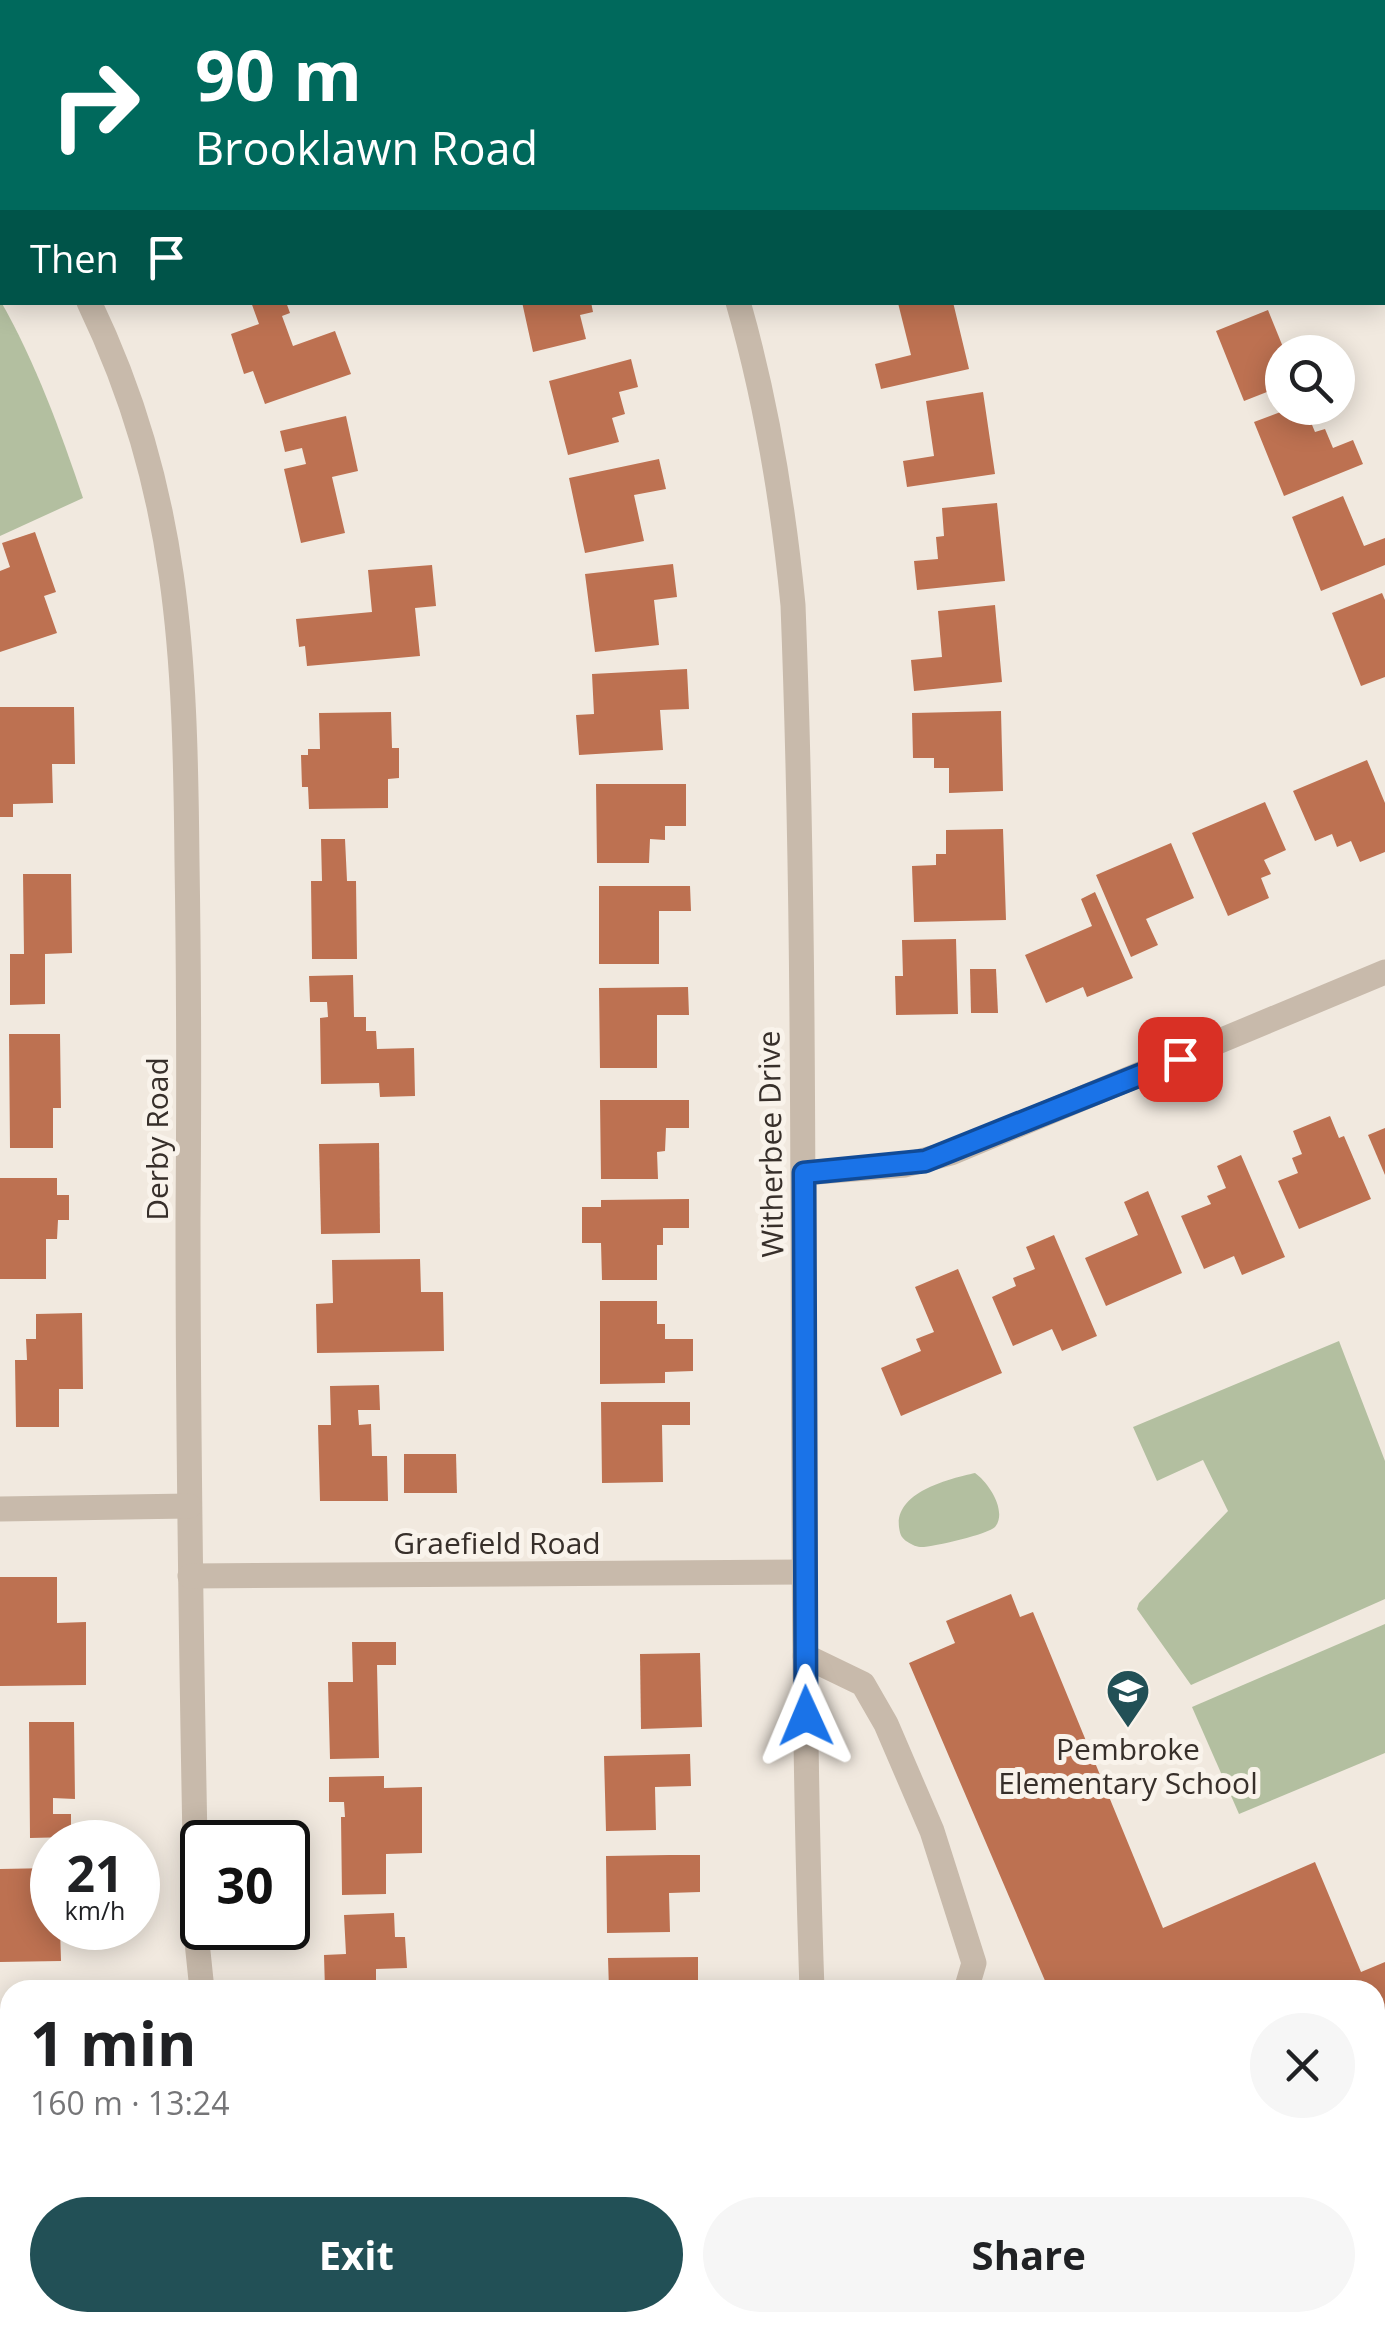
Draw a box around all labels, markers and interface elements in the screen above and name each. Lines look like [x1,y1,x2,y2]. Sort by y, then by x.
text: 90 m [195,26,362,122]
icon: right [30,40,160,170]
text: Brooklawn Road [195,117,538,178]
icon: arrive [139,230,194,285]
text: Then [30,232,119,284]
map controls [1265,335,1355,425]
button: search [1265,335,1355,425]
pin [1138,1017,1223,1102]
street label: Witherbee Drive [748,1030,792,1258]
icon: arrive [1153,1032,1208,1087]
street label: Derby Road [136,1057,177,1221]
street label: Graefield Road [393,1522,601,1563]
position arrow [754,1664,858,1768]
school or university icon: Pembroke Elementary School [1105,1668,1151,1729]
place label: Pembroke Elementary School [998,1728,1258,1803]
speed limit sign: 30 [180,1820,310,1950]
text: 21 [66,1839,124,1907]
text: km/h [65,1893,125,1927]
text: 1 min [30,2002,197,2084]
button: close [1250,2013,1355,2118]
text: 160 m · 13:24 [30,2081,229,2124]
button: Exit [30,2197,683,2312]
button: Share [703,2197,1355,2312]

